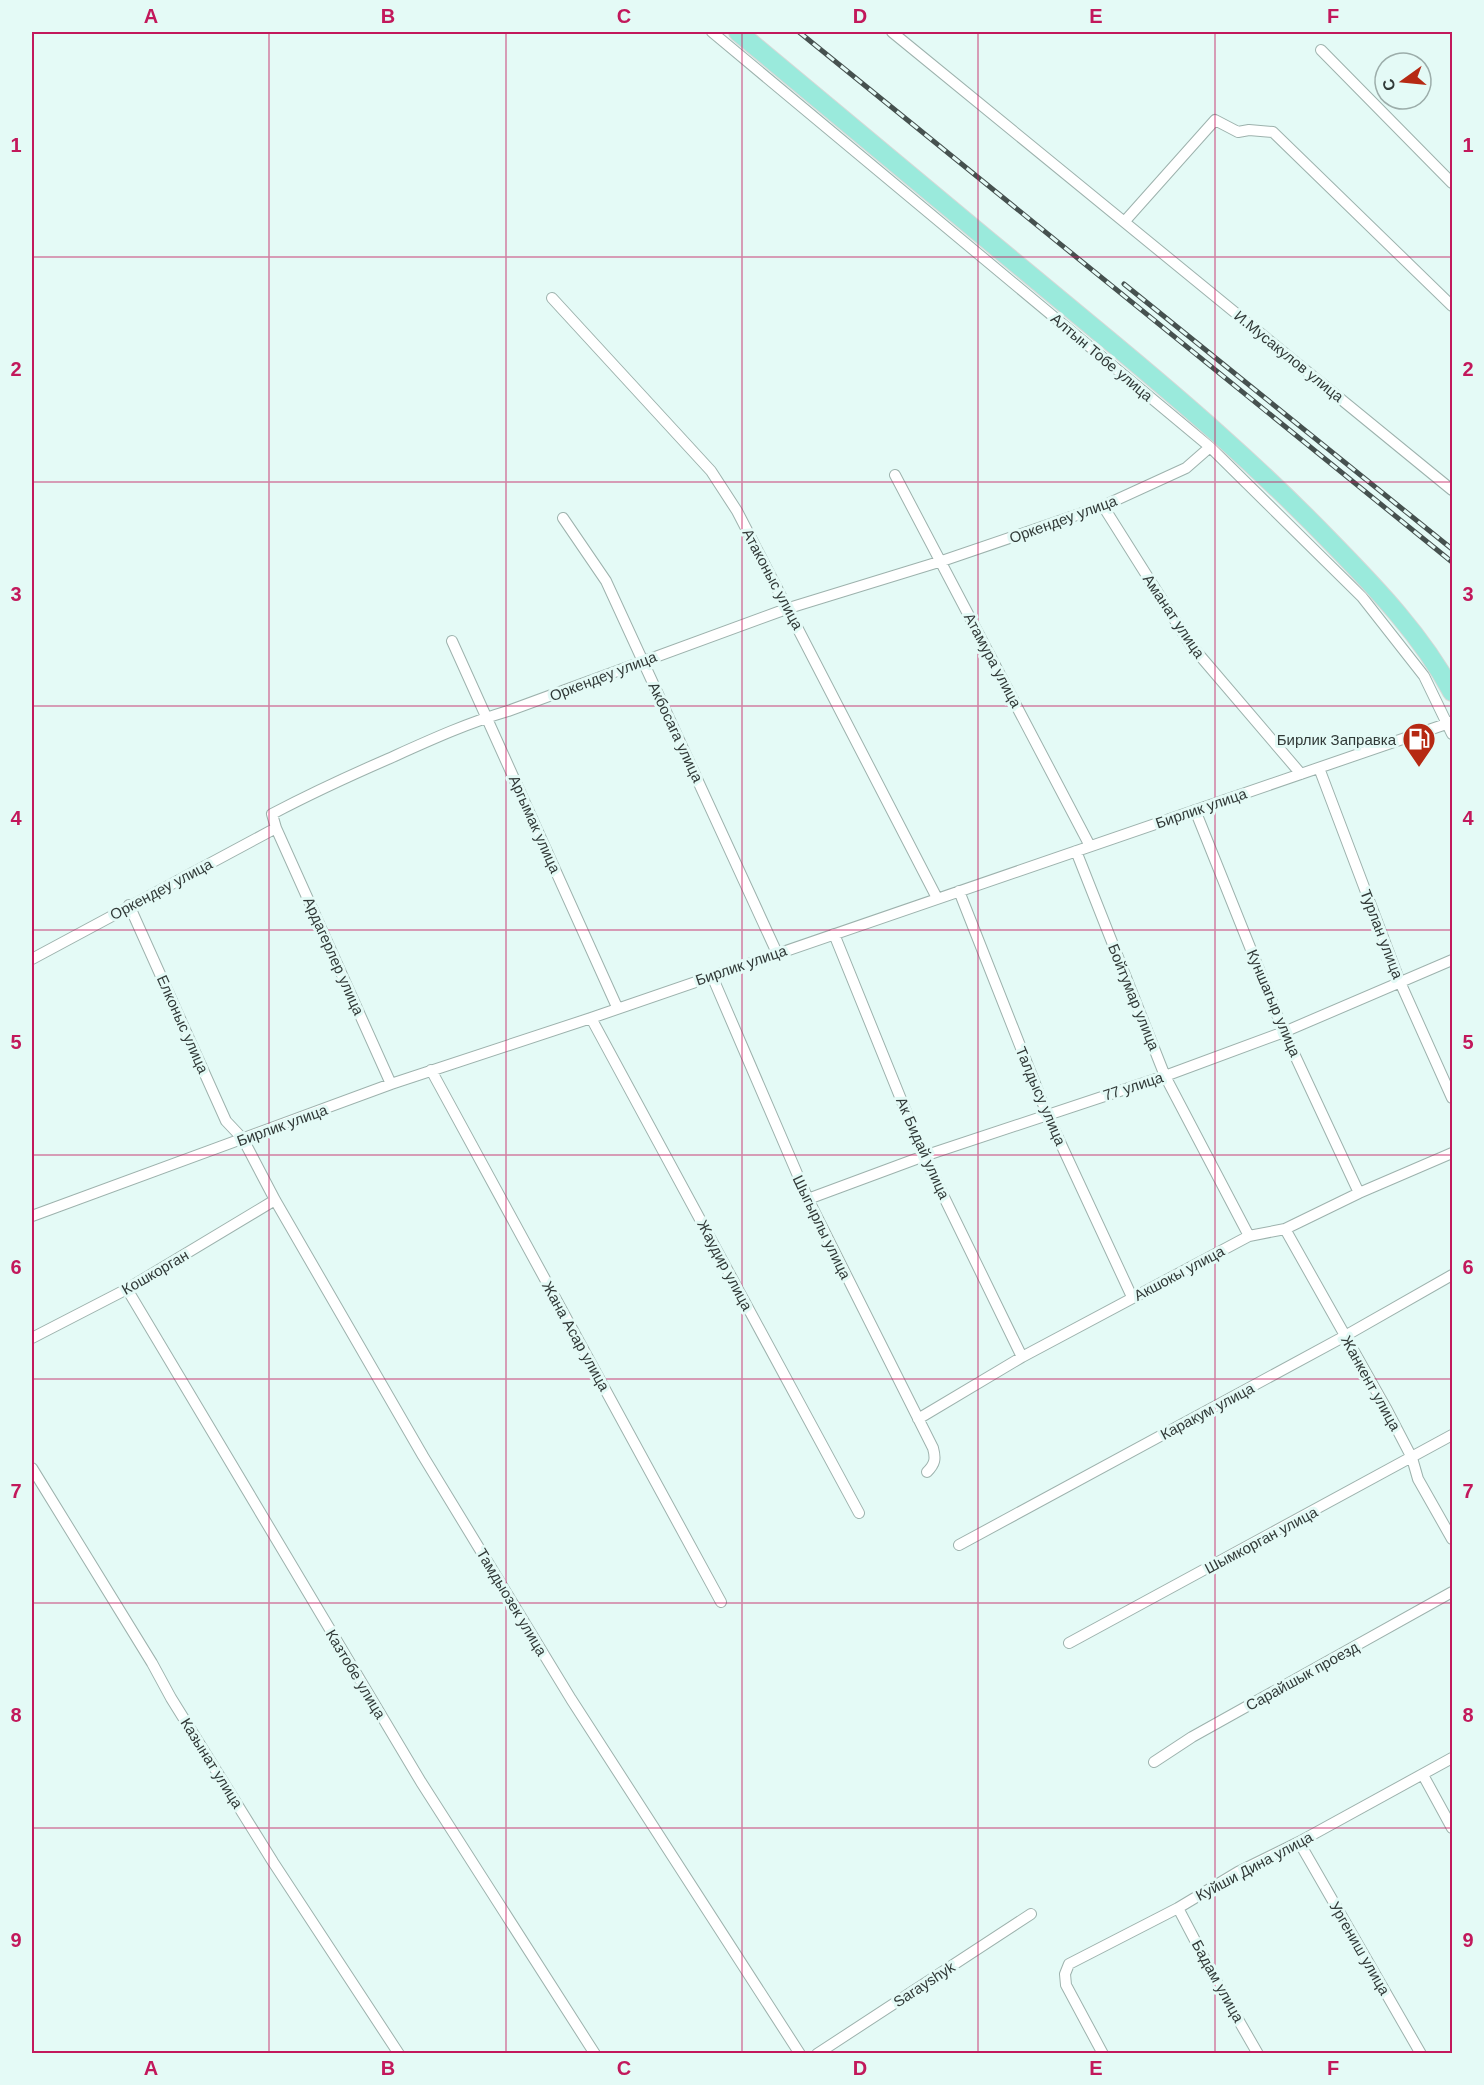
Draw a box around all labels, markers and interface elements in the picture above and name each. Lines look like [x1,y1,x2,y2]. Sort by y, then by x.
text: A [144,5,158,27]
text: B [381,5,395,27]
text: C [617,5,631,27]
text: D [853,5,867,27]
text: E [1089,5,1103,27]
text: F [1327,5,1339,27]
north arrow [1373,51,1433,111]
text: С [1379,77,1399,93]
text: 1 [10,134,22,156]
text: 1 [1462,134,1474,156]
street label: И.Мусакулов улица [1231,307,1347,406]
street label: Алтын Тобе улица [1048,310,1157,405]
text: 2 [10,358,22,380]
text: 2 [1462,358,1474,380]
street label: Оркендеу улица [1007,491,1120,546]
street label: Атаконыс улица [739,526,807,633]
street label: Аманат улица [1140,571,1209,662]
text: 3 [10,583,22,605]
text: 3 [1462,583,1474,605]
street label: Атамура улица [961,610,1025,711]
street label: Оркендеу улица [547,648,659,704]
street label: Акбосага улица [645,679,707,785]
fuel station icon: Бирлик Заправка [1401,721,1437,768]
place label: Бирлик Заправка [1277,731,1397,748]
street label: Аргымак улица [506,772,564,876]
street label: Бирлик улица [1153,784,1249,832]
text: 4 [10,807,22,829]
text: 4 [1462,807,1474,829]
street label: Оркендеу улица [107,855,216,923]
street label: Турлан улица [1357,887,1407,982]
street label: Ардагерлер улица [300,894,368,1018]
street label: Бирлик улица [693,941,789,989]
street label: Бойтумар улица [1105,941,1163,1053]
street label: Куншагыр улица [1244,947,1305,1060]
street label: Елконыс улица [154,972,213,1076]
text: 5 [10,1031,22,1053]
text: 5 [1462,1031,1474,1053]
street label: Талдысу улица [1013,1044,1070,1148]
street label: 77 улица [1101,1068,1166,1104]
street label: Ак Бидай улица [893,1094,953,1202]
street label: Бирлик улица [234,1101,330,1149]
street label: Шыгырлы улица [789,1172,855,1282]
street label: Жаудир улица [694,1217,756,1314]
street label: Акшокы улица [1131,1242,1228,1304]
street label: Кошкорган [119,1246,191,1298]
text: 6 [10,1256,22,1278]
text: 6 [1462,1256,1474,1278]
street label: Жана Асар улица [539,1278,614,1394]
street label: Жанкент улица [1338,1332,1405,1434]
street label: Каракум улица [1157,1379,1257,1443]
text: 7 [10,1480,22,1502]
text: 7 [1462,1480,1474,1502]
street label: Шымкорган улица [1202,1503,1321,1577]
street label: Тамдыозек улица [473,1545,551,1659]
street label: Казтобе улица [323,1626,390,1722]
street label: Сарайшык проезд [1243,1638,1361,1714]
text: 8 [10,1704,22,1726]
text: 8 [1462,1704,1474,1726]
street label: Казынат улица [177,1715,247,1812]
street label: Куйши Дина улица [1193,1828,1316,1904]
street label: Ургениш улица [1326,1898,1394,1998]
text: 9 [10,1929,22,1951]
text: 9 [1462,1929,1474,1951]
street label: Бадам улица [1189,1937,1248,2025]
street label: Sarayshyk [890,1958,958,2010]
text: A [144,2057,158,2079]
text: B [381,2057,395,2079]
text: C [617,2057,631,2079]
text: D [853,2057,867,2079]
text: E [1089,2057,1103,2079]
text: F [1327,2057,1339,2079]

